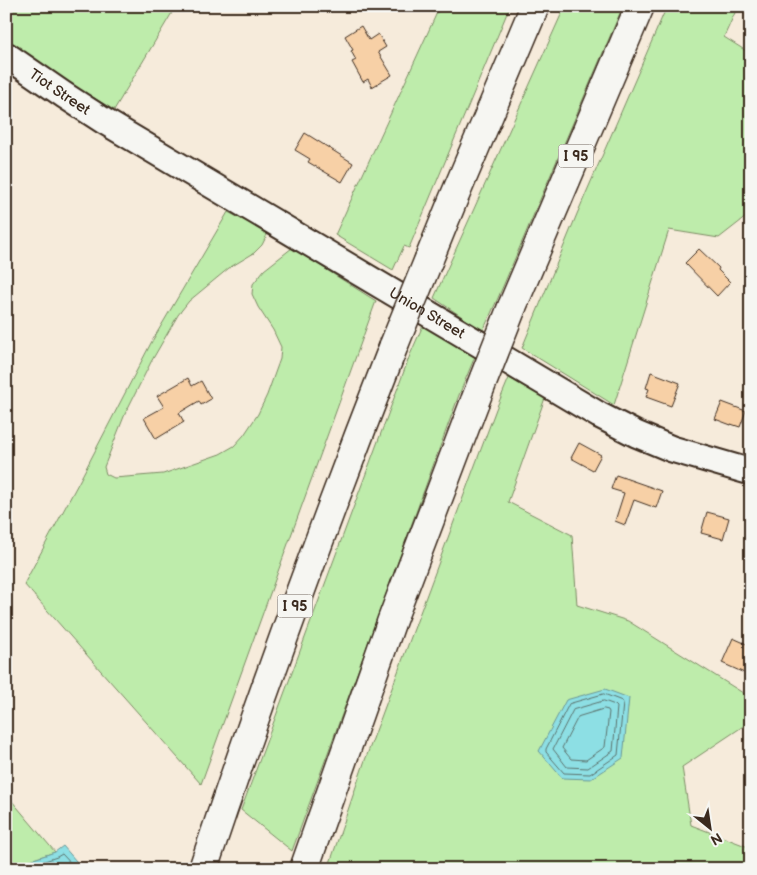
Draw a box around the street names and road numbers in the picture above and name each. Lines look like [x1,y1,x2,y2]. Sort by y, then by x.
street label: Tiot Street [25,64,94,119]
road number: I 95 [558,144,594,168]
street label: Union Street [386,283,469,343]
road number: I 95 [278,594,312,618]

